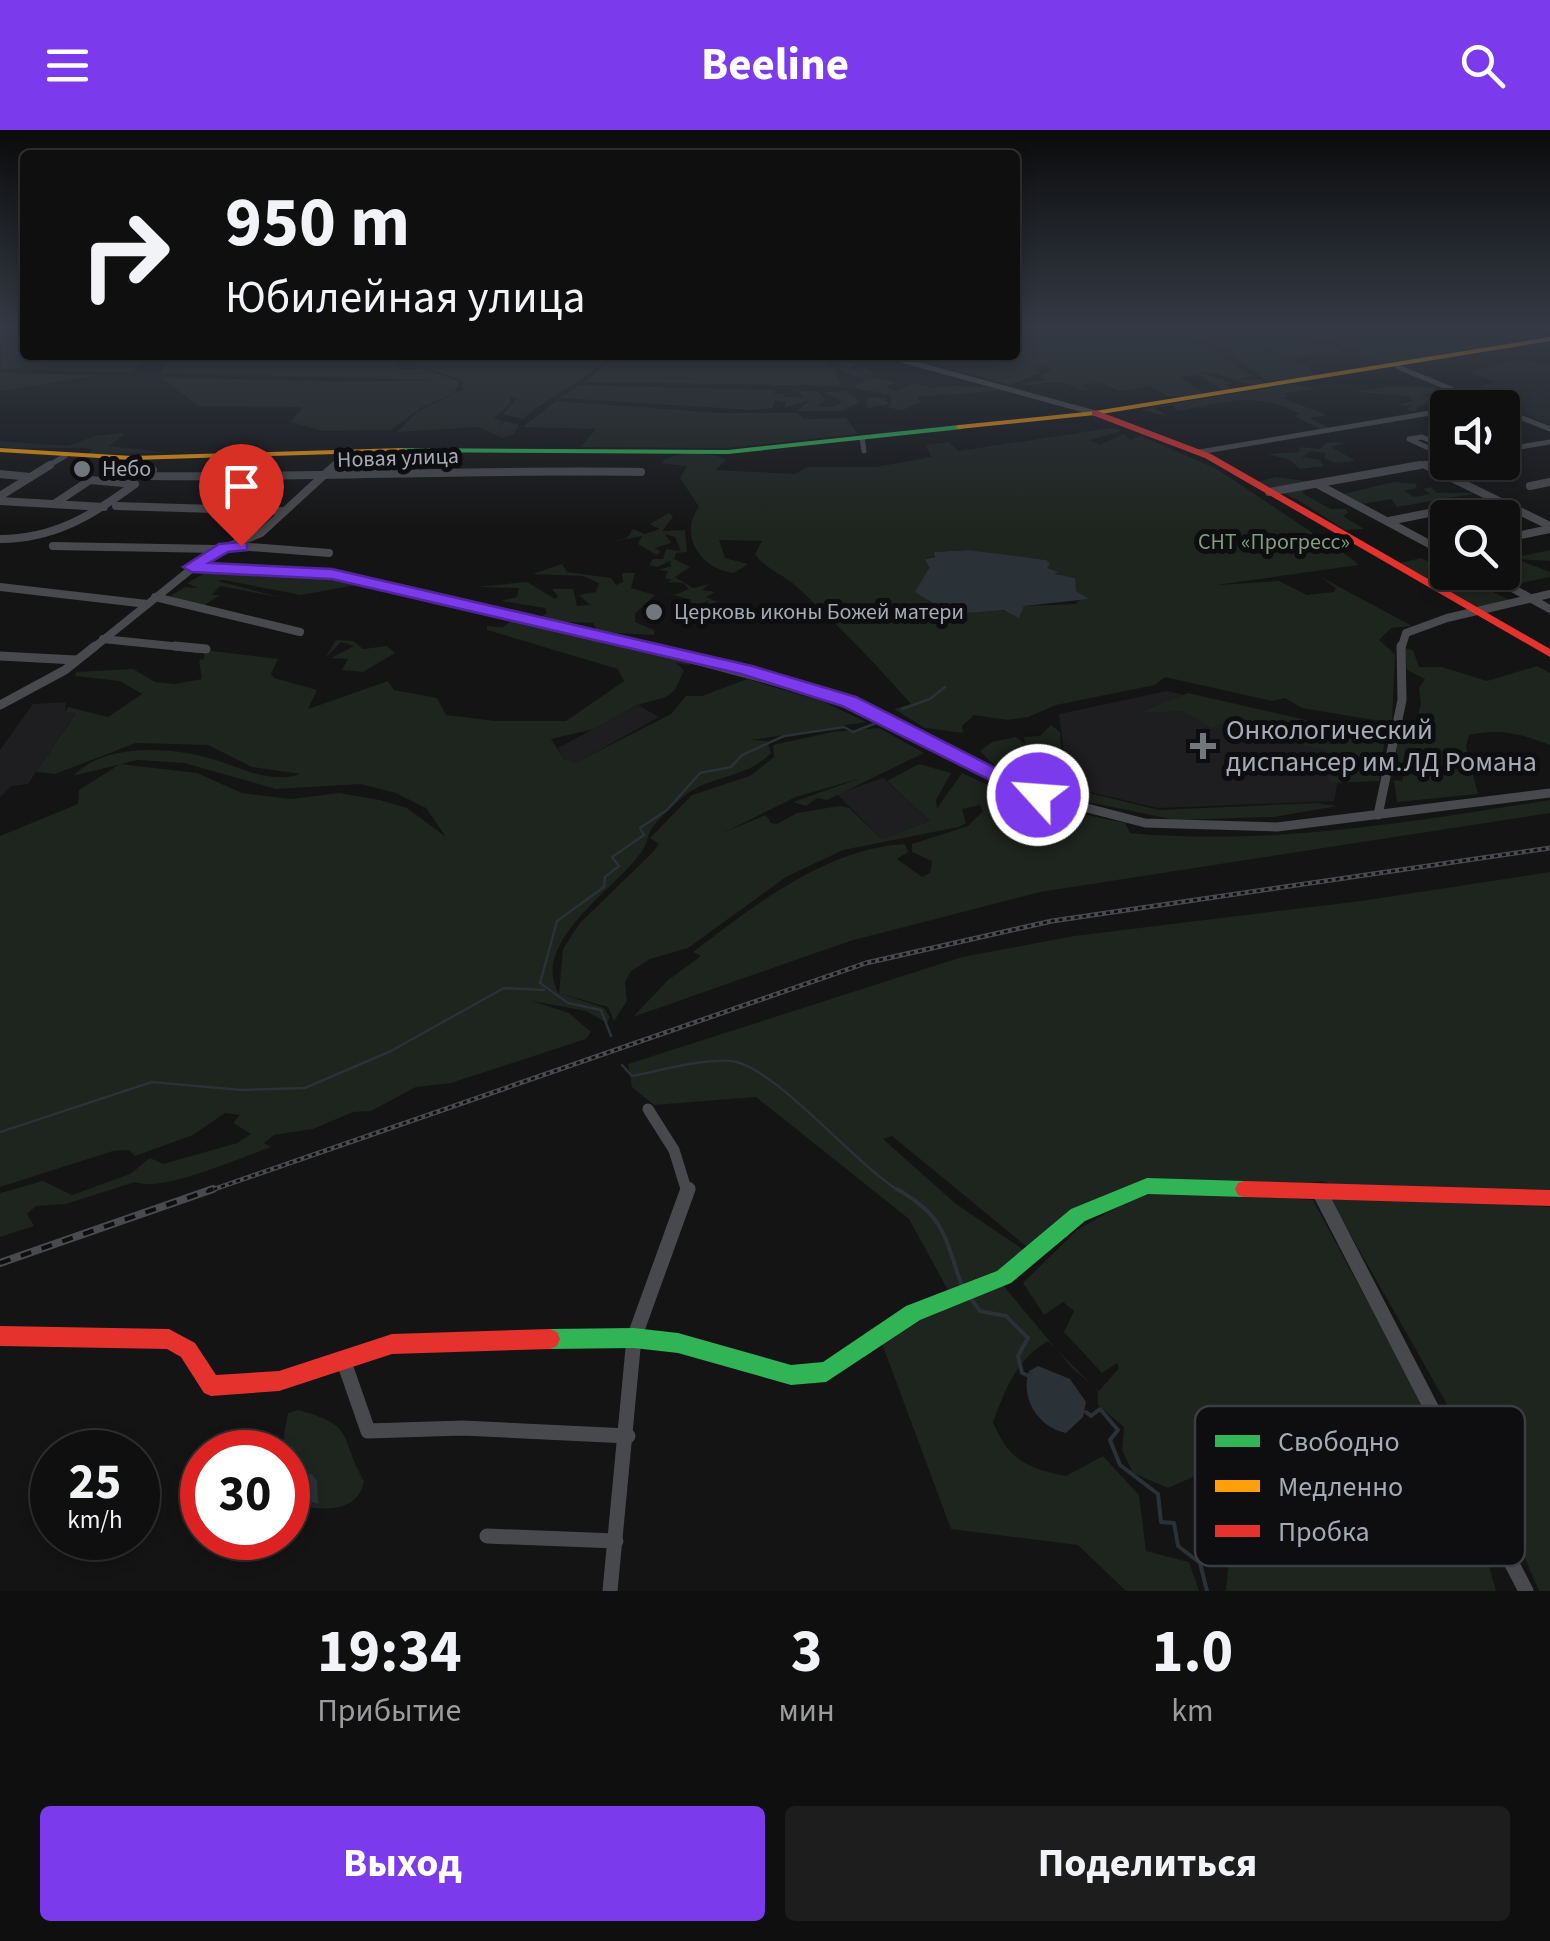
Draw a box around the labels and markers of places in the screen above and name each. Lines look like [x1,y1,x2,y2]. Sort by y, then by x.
pin [199,444,284,547]
place label: Небо [102,453,151,485]
marker: Небо [71,458,93,480]
place label: Церковь иконы Божей матери [674,596,964,628]
marker: Церковь иконы Божей матери [643,601,665,623]
place label: Онкологический диспансер им.ЛД Романа [1226,710,1537,782]
marker: Онкологический диспансер им.ЛД Романа [1190,733,1216,759]

